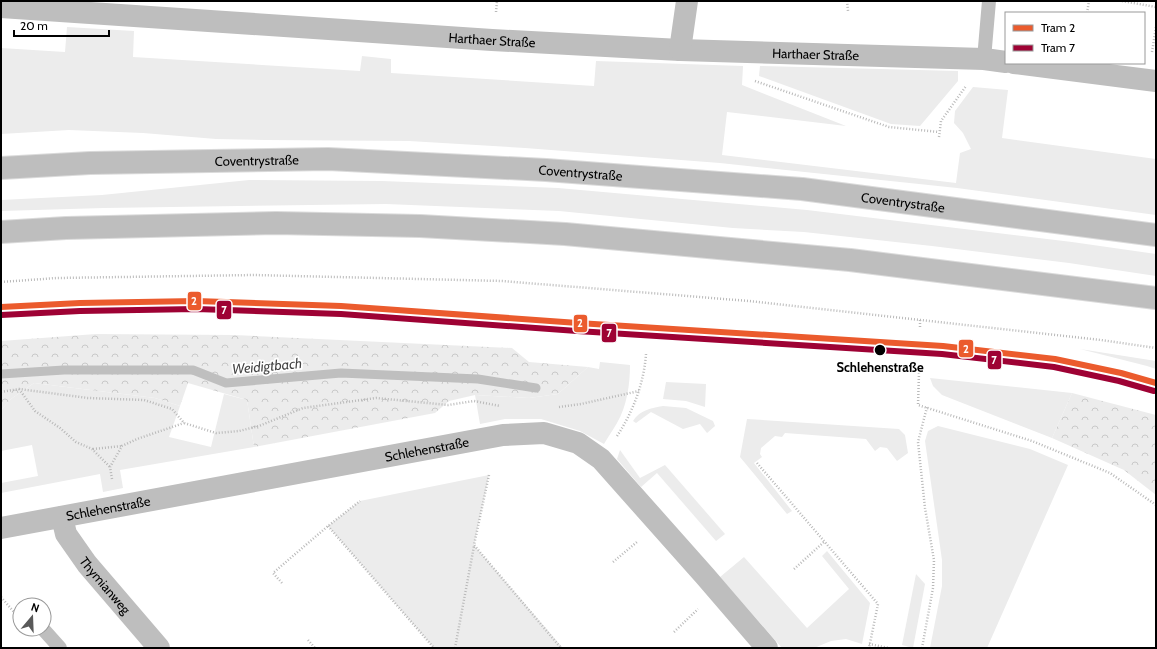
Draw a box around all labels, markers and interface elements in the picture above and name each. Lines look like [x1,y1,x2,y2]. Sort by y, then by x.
scale bar [14,12,109,38]
legend [1005,12,1145,64]
text: 20 m [20,18,48,33]
text: Tram 2 [1041,20,1075,35]
street label: Harthaer Straße [448,29,536,50]
text: Tram 7 [1041,40,1075,55]
street label: Harthaer Straße [772,45,860,63]
street label: Coventrystraße [215,151,299,169]
street label: Coventrystraße [538,162,623,184]
street label: Coventrystraße [860,189,946,216]
line badge: 2 [187,291,202,311]
text: 2 [191,294,197,308]
line badge: 7 [216,300,232,320]
text: 7 [221,303,227,317]
line badge: 2 [573,314,588,333]
text: 2 [577,316,583,330]
line badge: 7 [601,323,617,343]
text: 7 [606,326,612,340]
line badge: 2 [958,339,974,358]
text: 2 [963,342,969,356]
marker: Schlehenstraße [873,343,887,357]
line badge: 7 [987,350,1002,370]
text: 7 [991,353,997,367]
water label: Weidigtbach [231,354,303,378]
place label: Schlehenstraße [836,359,924,375]
street label: Schlehenstraße [383,433,471,465]
street label: Schlehenstraße [65,492,152,524]
street label: Thymianweg [76,553,134,618]
north arrow [12,597,52,637]
text: N [29,600,41,615]

